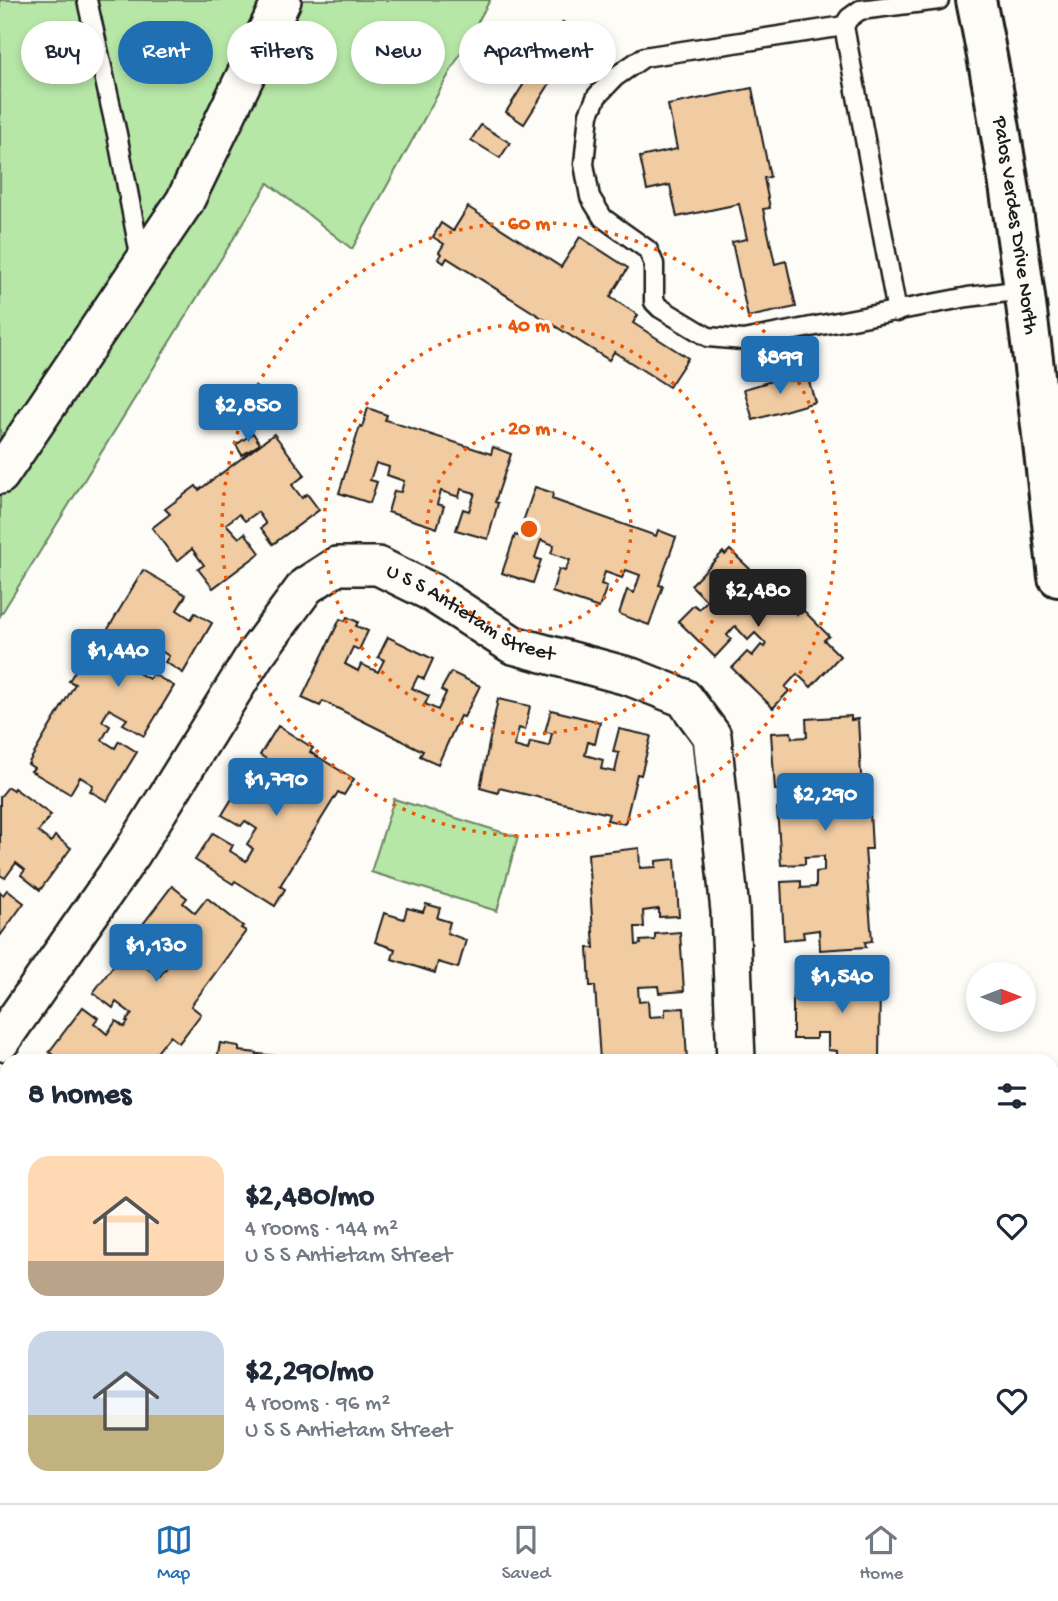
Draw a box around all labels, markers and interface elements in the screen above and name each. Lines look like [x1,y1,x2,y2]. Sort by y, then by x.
chip: Buy [21,21,104,84]
chip: Rent [118,21,213,84]
chip: Filters [227,21,337,84]
chip: New [351,21,445,84]
chip: Apartment [459,21,616,84]
street label: Palos Verdes Drive North [985,114,1042,336]
text: 60 m [508,213,550,238]
text: 40 m [507,315,550,340]
pin: $899 [739,336,821,396]
text: $899 [757,345,803,372]
pin: $2,850 [191,384,305,444]
text: $2,850 [215,393,281,420]
text: 20 m [508,418,550,443]
centre of rings [517,517,541,541]
street label: U S S Antietam Street [382,559,560,669]
pin: $2,480 [701,570,815,629]
text: $2,480 [725,578,791,605]
pin: $1,440 [61,630,175,689]
text: $1,440 [87,638,149,665]
pin: $1,790 [219,758,333,818]
text: $1,790 [244,767,308,794]
pin: $2,290 [768,774,882,833]
text: $2,290 [793,782,857,809]
pin: $1,130 [99,925,213,984]
text: $1,130 [125,933,187,960]
pin: $1,540 [785,956,899,1015]
north arrow [966,962,1036,1032]
map controls [966,962,1036,1032]
text: $1,540 [811,964,873,991]
icon: filters [993,1077,1031,1115]
text: 8 homes [28,1079,131,1114]
text: $2,480/mo [245,1181,374,1216]
icon: home [84,1184,168,1268]
icon: heart [993,1207,1031,1245]
text: 4 rooms · 144 m² [245,1216,398,1243]
text: U S S Antietam Street [245,1243,452,1270]
text: $2,290/mo [245,1356,373,1391]
icon: home [84,1359,168,1443]
icon: heart [993,1382,1031,1420]
text: 4 rooms · 96 m² [245,1391,390,1418]
text: U S S Antietam Street [245,1418,452,1445]
tab: Map [155,1521,193,1586]
tab: Saved [502,1521,550,1586]
tab: Home [859,1521,903,1586]

